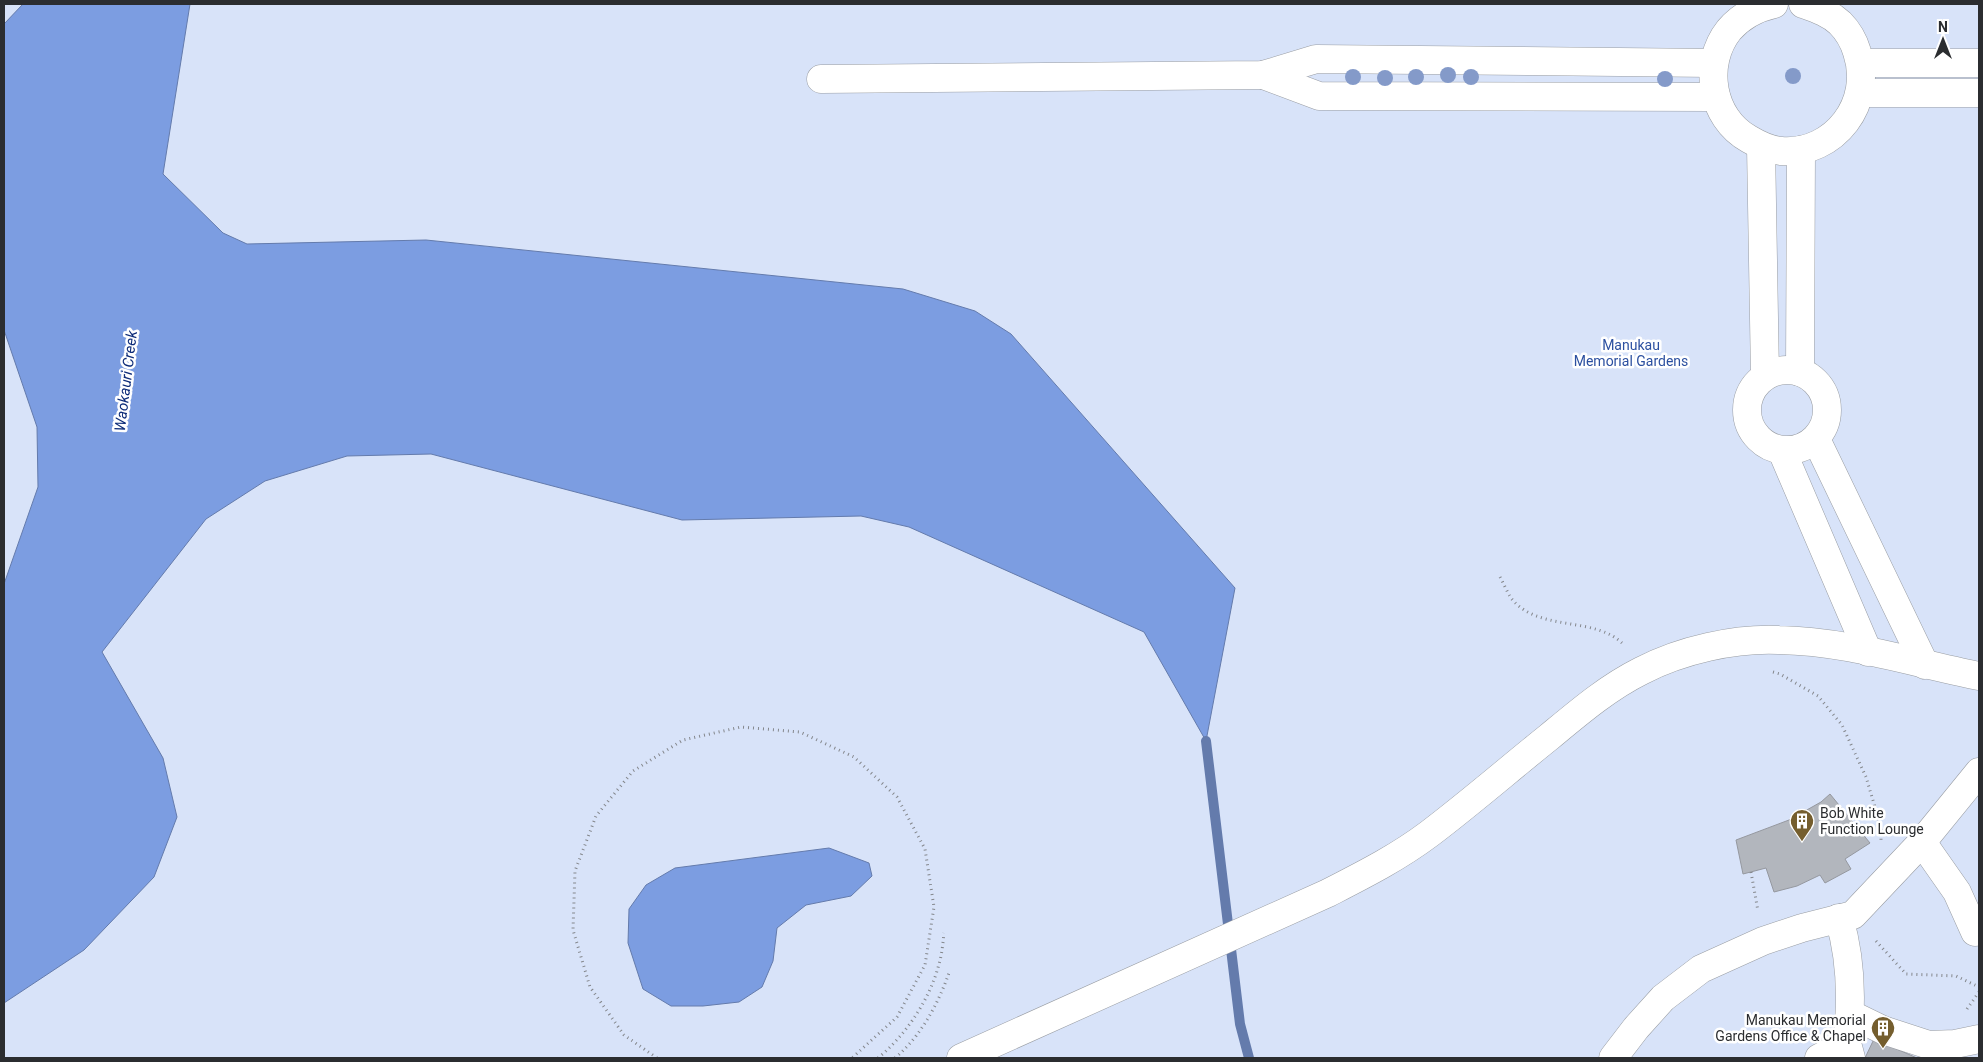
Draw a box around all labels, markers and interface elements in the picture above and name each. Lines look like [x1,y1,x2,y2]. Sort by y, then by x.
north arrow [1918,15,1968,65]
text: N [1938,19,1948,35]
water label: Waokauri Creek [111,329,141,432]
park label: Manukau Memorial Gardens [1574,337,1688,369]
place label: Bob White Function Lounge [1820,805,1924,837]
building icon: Bob White Function Lounge [1789,808,1815,842]
place label: Manukau Memorial Gardens Office & Chapel [1715,1012,1866,1044]
building icon: Manukau Memorial Gardens Office & Chapel [1870,1015,1896,1049]

